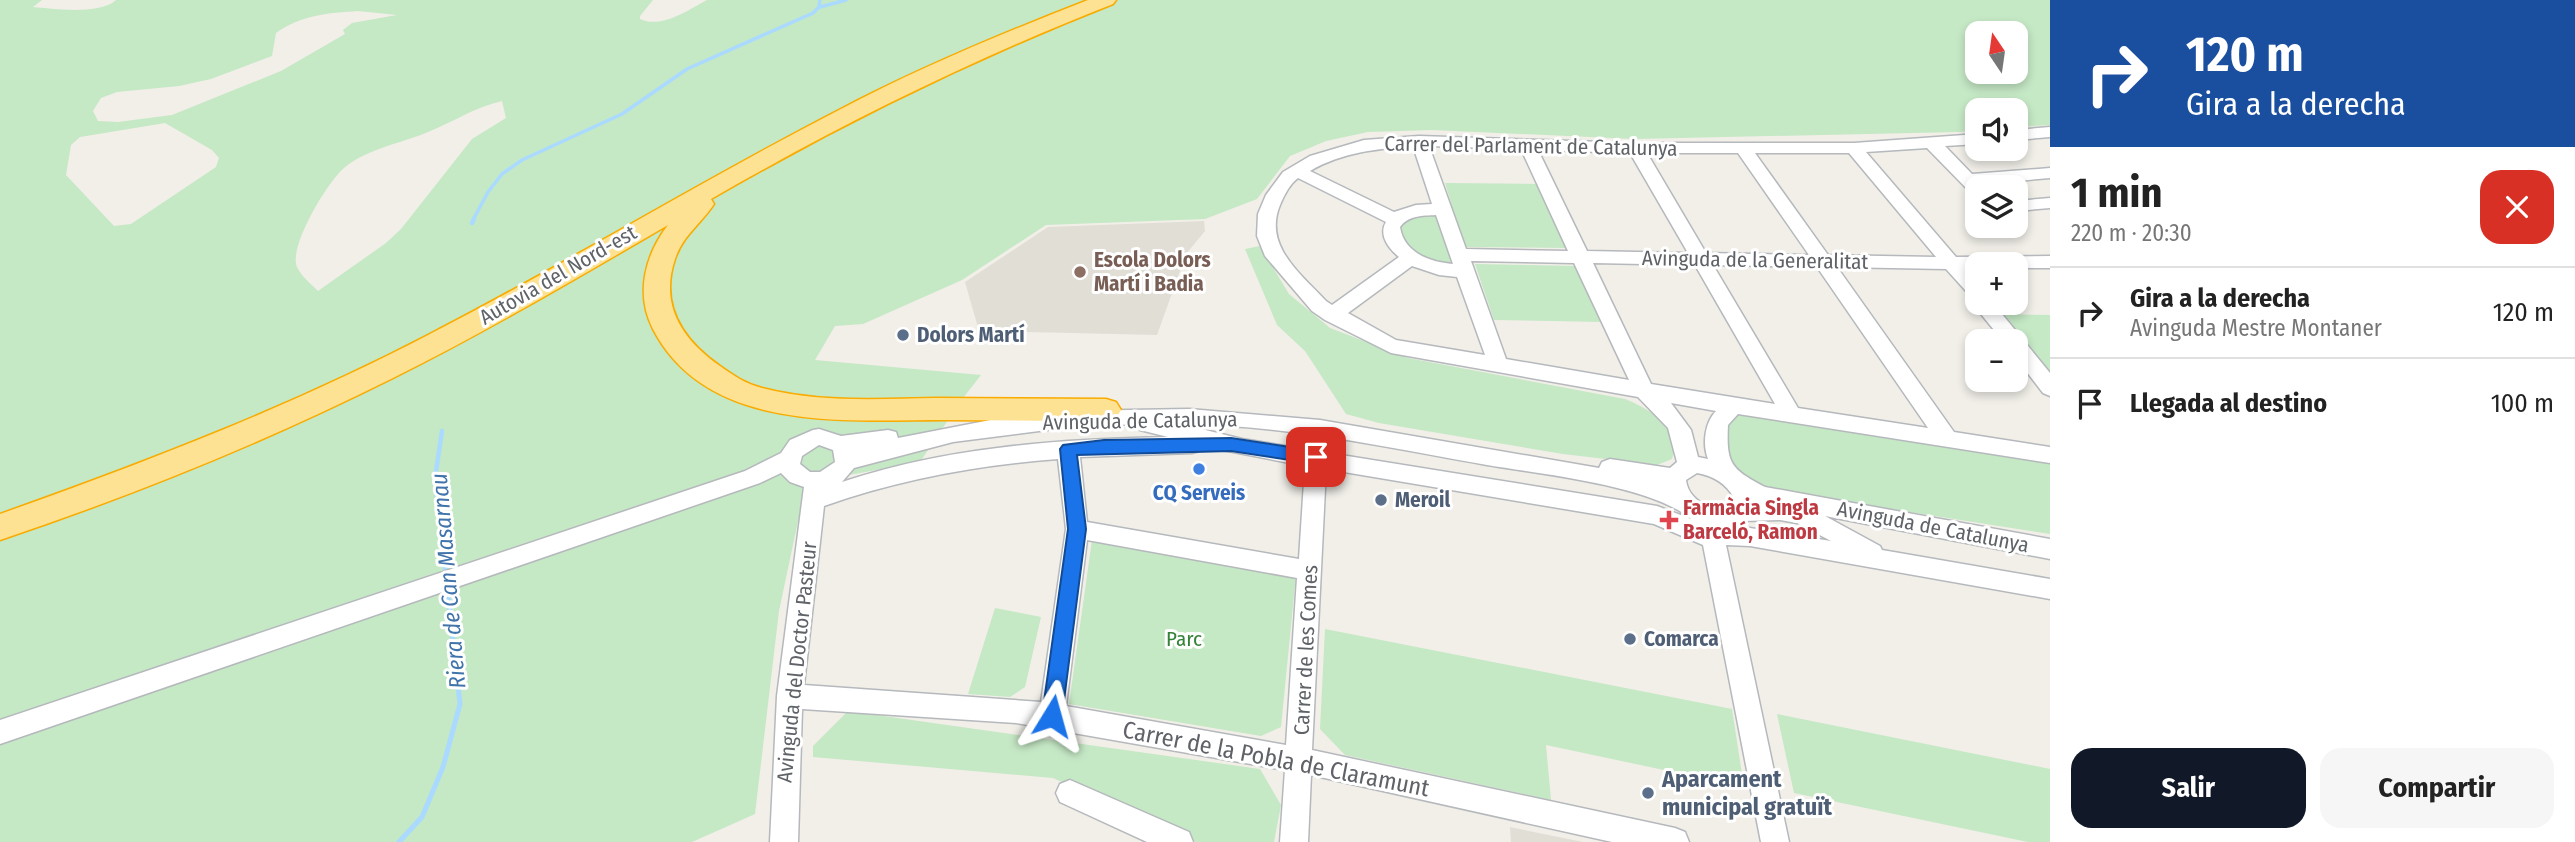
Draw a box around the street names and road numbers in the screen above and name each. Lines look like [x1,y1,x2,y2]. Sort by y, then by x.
street label: Carrer del Parlament de Catalunya [1384,130,1678,162]
street label: Autovia del Nord-est [475,219,641,331]
street label: Avinguda de la Generalitat [1642,245,1869,275]
street label: Avinguda de Catalunya [1042,406,1238,436]
street label: Avinguda de Catalunya [1835,496,2031,558]
street label: Avinguda del Doctor Pasteur [771,539,823,784]
street label: Carrer de les Comes [1289,564,1323,736]
street label: Carrer de la Pobla de Claramunt [1120,716,1432,803]

